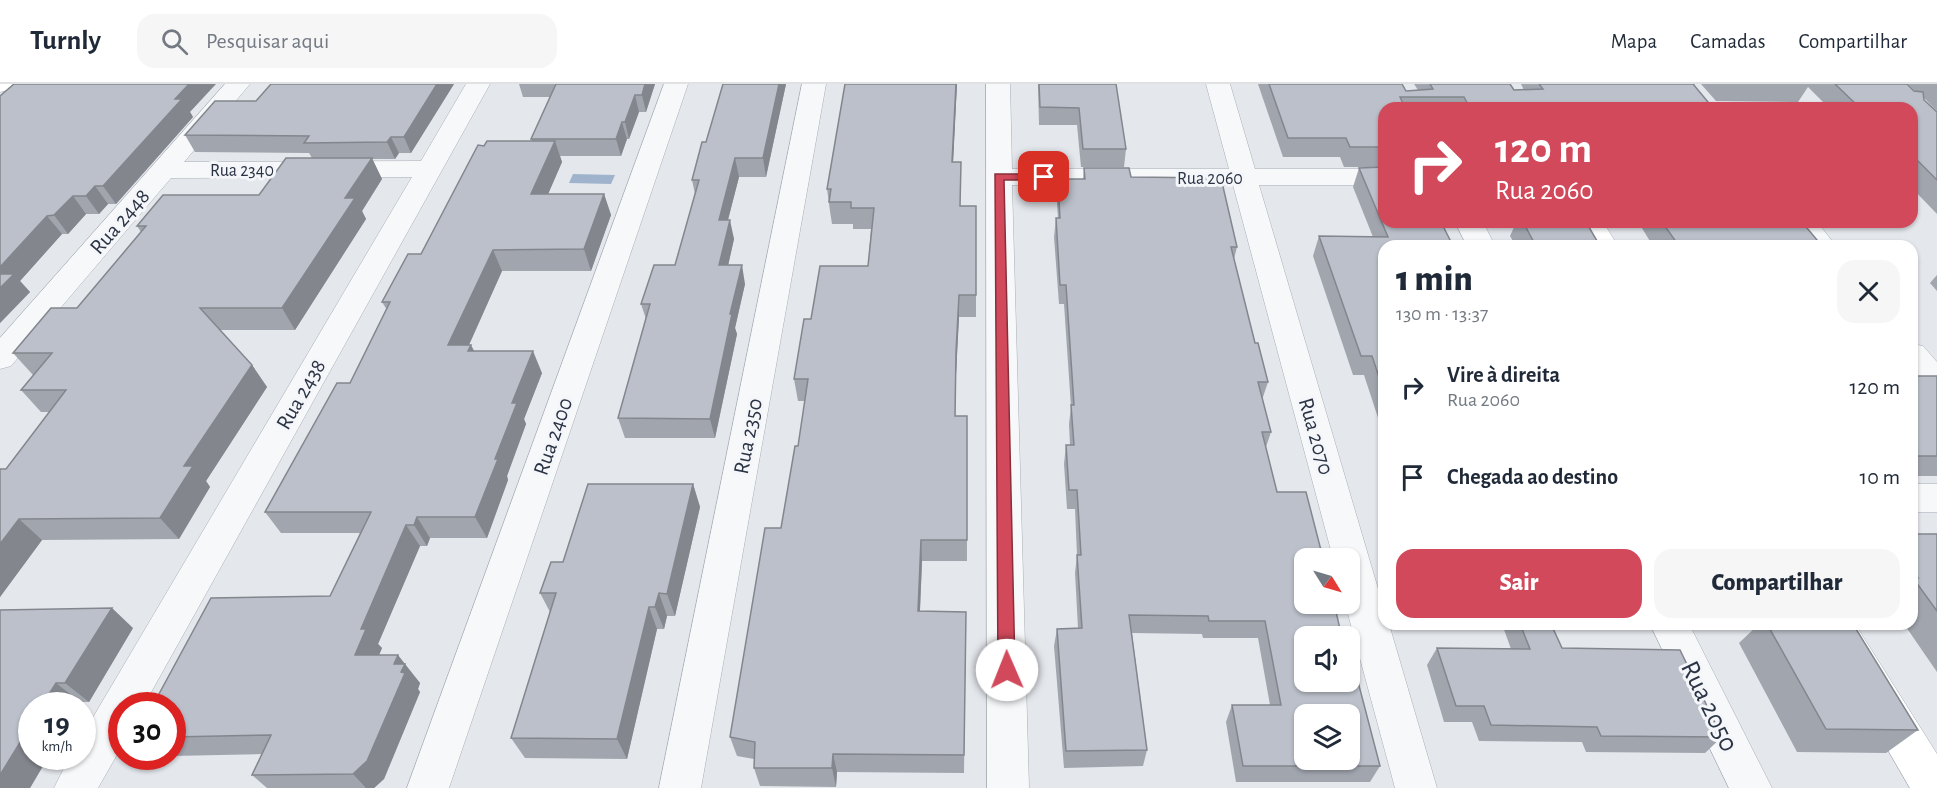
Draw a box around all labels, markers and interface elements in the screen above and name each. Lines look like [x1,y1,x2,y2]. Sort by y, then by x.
search box [137,14,557,68]
icon: search [158,25,191,58]
text: Turnly [30,27,101,55]
text: Pesquisar aqui [206,30,329,52]
text: Mapa [1611,31,1657,52]
text: Camadas [1690,31,1765,52]
text: Compartilhar [1798,31,1907,52]
icon: right [1396,126,1474,204]
text: 120 m [1495,128,1592,170]
pin [1018,151,1069,202]
icon: arrive [1027,160,1060,193]
street label: Rua 2340 [210,162,274,180]
street label: Rua 2060 [1177,170,1243,188]
text: Rua 2060 [1495,177,1594,204]
street label: Rua 2448 [86,185,154,258]
button: close [1837,260,1900,323]
text: 1 min [1396,261,1473,297]
text: 130 m · 13:37 [1396,304,1488,324]
street label: Rua 2438 [272,356,330,433]
text: Vire à direita [1447,364,1560,386]
icon: right [1396,371,1429,404]
text: 120 m [1850,376,1900,398]
text: Rua 2060 [1447,390,1520,410]
street label: Rua 2400 [529,395,576,478]
street label: Rua 2070 [1295,395,1338,477]
street label: Rua 2350 [730,396,766,476]
icon: arrive [1396,461,1429,494]
text: Chegada ao destino [1447,466,1618,488]
text: 10 m [1860,466,1900,488]
north arrow [1294,548,1360,614]
map controls [1294,548,1360,770]
button: Sair [1396,549,1642,618]
button: Compartilhar [1654,549,1900,618]
button: sound [1294,626,1360,692]
position arrow [975,638,1039,702]
street label: Rua 2050 [1676,657,1743,756]
speed limit sign: 30 [108,692,186,770]
button: layers [1294,704,1360,770]
text: 19 [44,709,70,739]
text: km/h [42,739,72,754]

